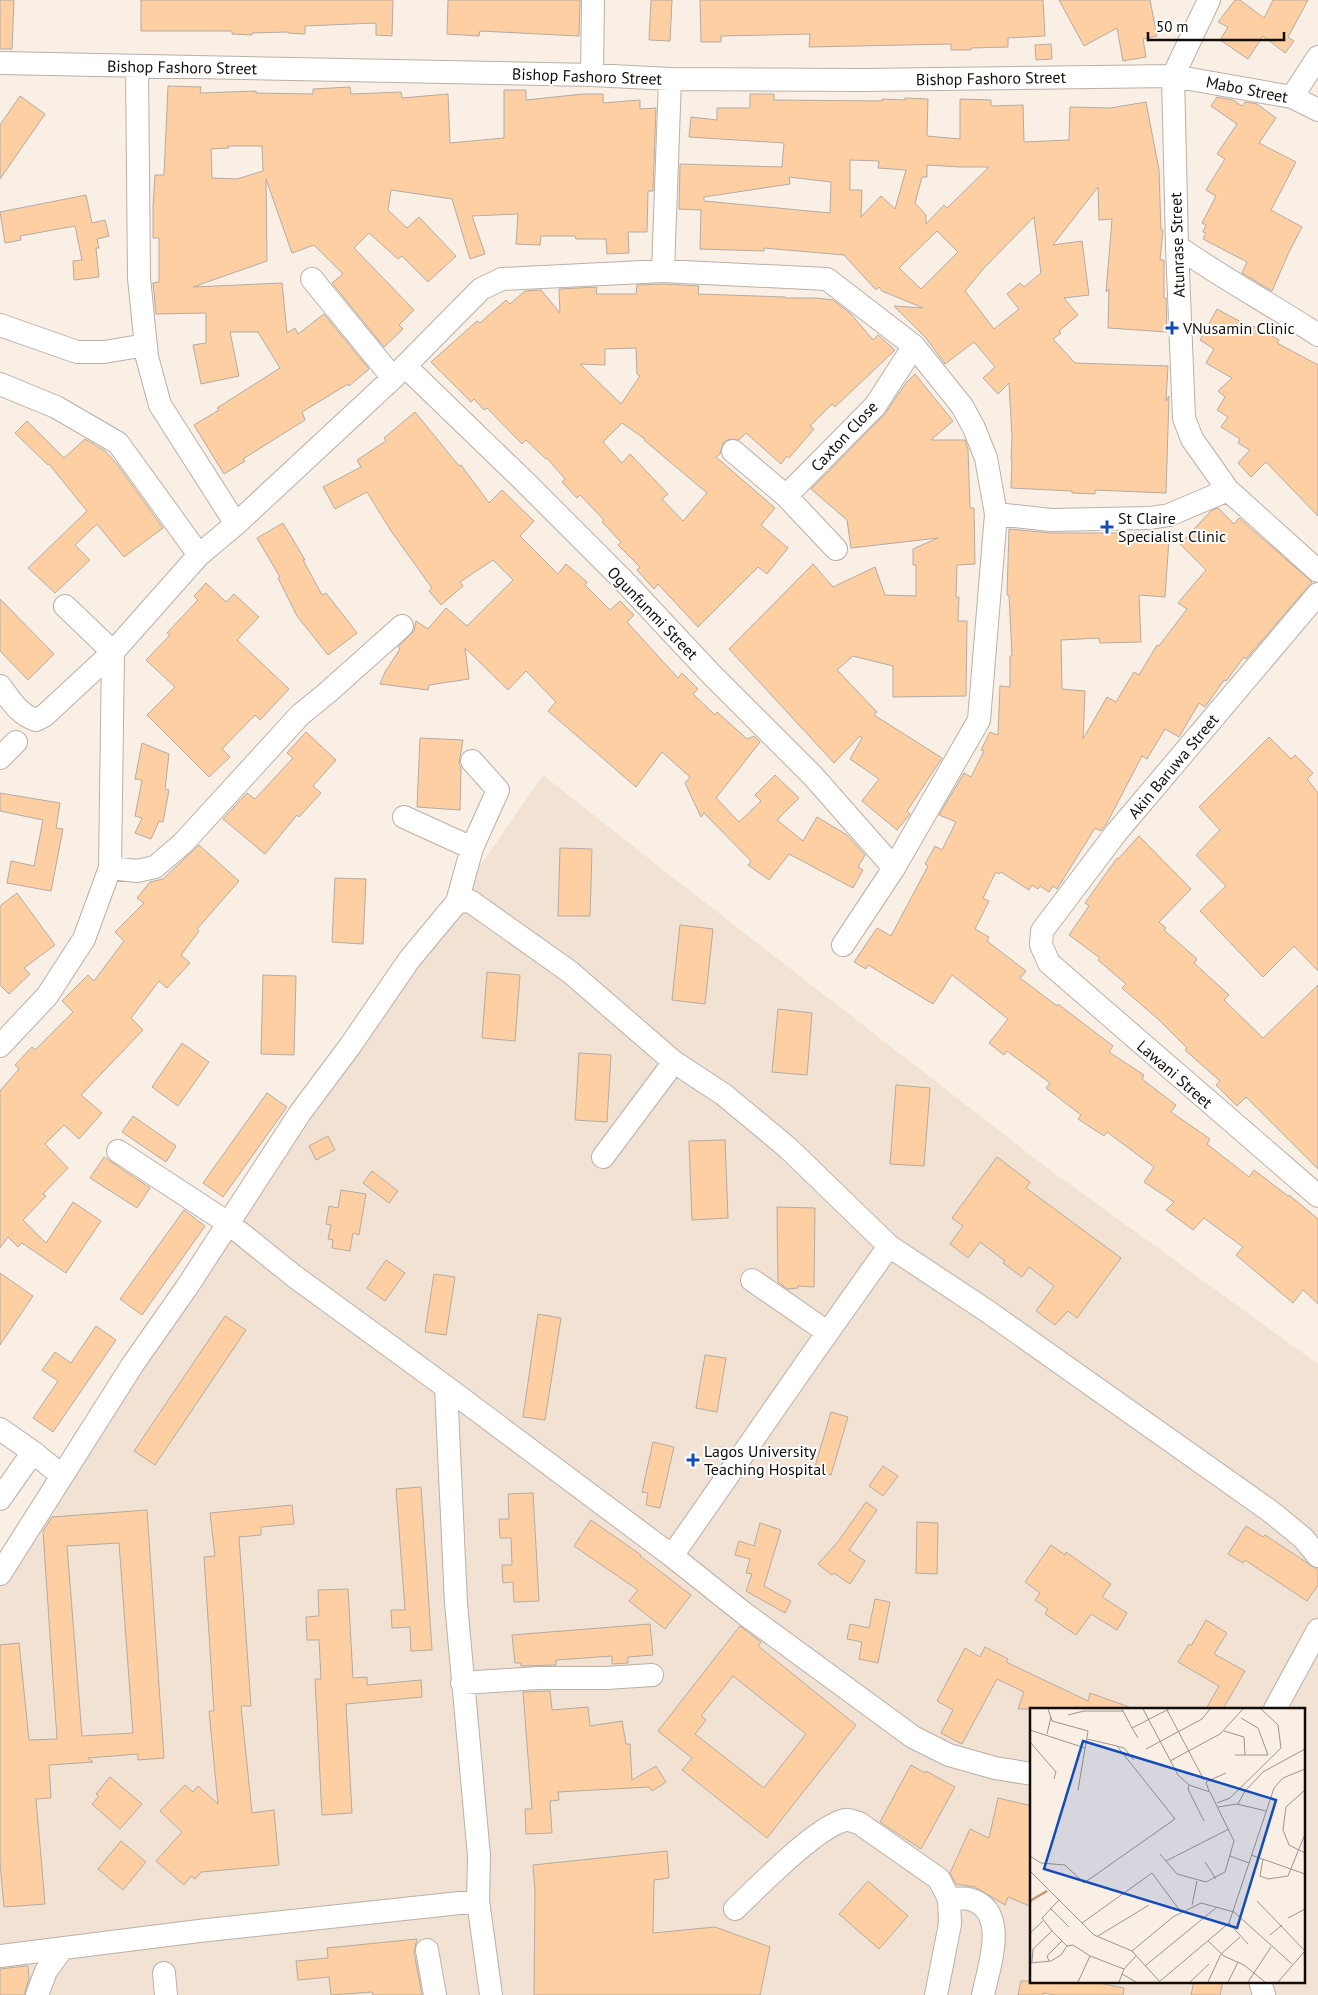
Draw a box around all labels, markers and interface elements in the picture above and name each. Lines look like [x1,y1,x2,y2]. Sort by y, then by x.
scale bar [1148,10,1284,42]
text: 50 m [1156,17,1189,36]
street label: Bishop Fashoro Street [107,56,258,78]
street label: Bishop Fashoro Street [512,63,663,89]
street label: Bishop Fashoro Street [916,67,1067,89]
street label: Mabo Street [1204,71,1290,107]
street label: Atunrase Street [1165,191,1189,298]
place label: VNusamin Clinic [1182,318,1295,338]
marker: VNusamin Clinic [1165,321,1179,335]
street label: Caxton Close [806,397,882,475]
place label: St Claire Specialist Clinic [1118,508,1226,546]
marker: St Claire Specialist Clinic [1100,520,1114,534]
street label: Ogunfunmi Street [603,562,703,664]
street label: Akin Baruwa Street [1123,709,1223,822]
street label: Lawani Street [1133,1036,1217,1113]
place label: Lagos University Teaching Hospital [704,1441,826,1479]
marker: Lagos University Teaching Hospital [686,1453,700,1467]
inset map [1030,1708,1306,1982]

